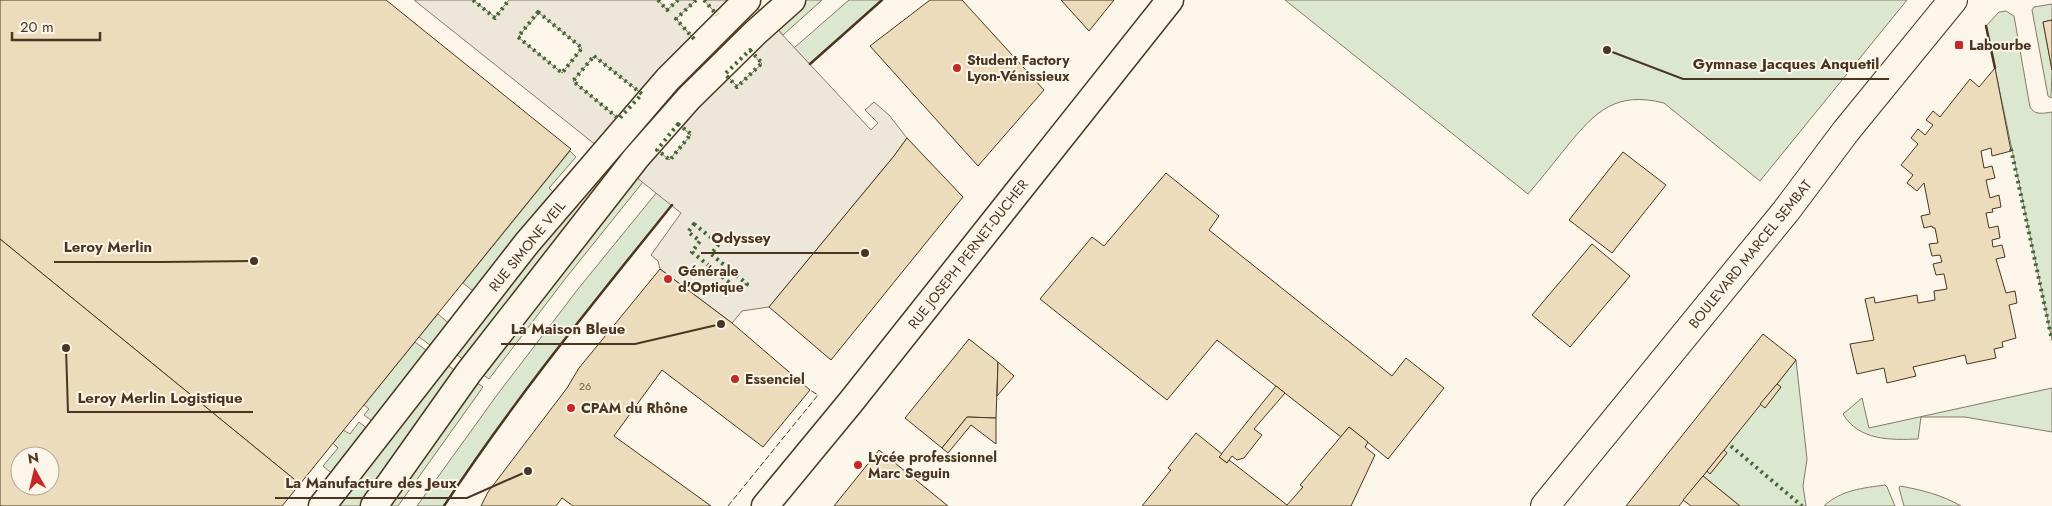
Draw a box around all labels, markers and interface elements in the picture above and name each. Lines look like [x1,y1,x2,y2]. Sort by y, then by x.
scale bar [12,10,100,42]
text: 20 m [20,16,54,38]
place label: Labourbe [1969,35,2031,55]
marker: Labourbe [1953,39,1965,51]
callout: Gymnase Jacques Anquetil [1683,49,1889,79]
place label: Student Factory Lyon-Vénissieux [967,50,1070,86]
text: Gymnase Jacques Anquetil [1693,53,1879,75]
marker: Student Factory Lyon-Vénissieux [951,62,963,74]
street label: RUE JOSEPH PERNET-DUCHER [903,175,1033,333]
street label: BOULEVARD MARCEL SEMBAT [1684,175,1816,332]
street label: RUE SIMONE VEIL [484,196,570,296]
callout: Odyssey [701,223,780,253]
text: Odyssey [711,227,771,249]
callout: Leroy Merlin [54,232,162,262]
text: Leroy Merlin [64,236,152,258]
place label: Générale d'Optique [678,261,744,297]
marker: Générale d'Optique [662,273,674,285]
callout: La Maison Bleue [501,314,635,344]
text: La Maison Bleue [511,318,626,340]
place label: Essenciel [745,369,805,389]
marker: Essenciel [729,373,741,385]
house number: 26 [579,378,591,394]
callout: Leroy Merlin Logistique [68,382,253,412]
text: Leroy Merlin Logistique [77,387,243,409]
place label: CPAM du Rhône [581,398,688,418]
marker: CPAM du Rhône [565,402,577,414]
north arrow [10,446,60,496]
text: N [26,447,40,469]
place label: Lycée professionnel Marc Seguin [868,447,997,483]
marker: Lycée professionnel Marc Seguin [852,459,864,471]
callout: La Manufacture des Jeux [275,468,467,498]
text: La Manufacture des Jeux [285,472,457,494]

